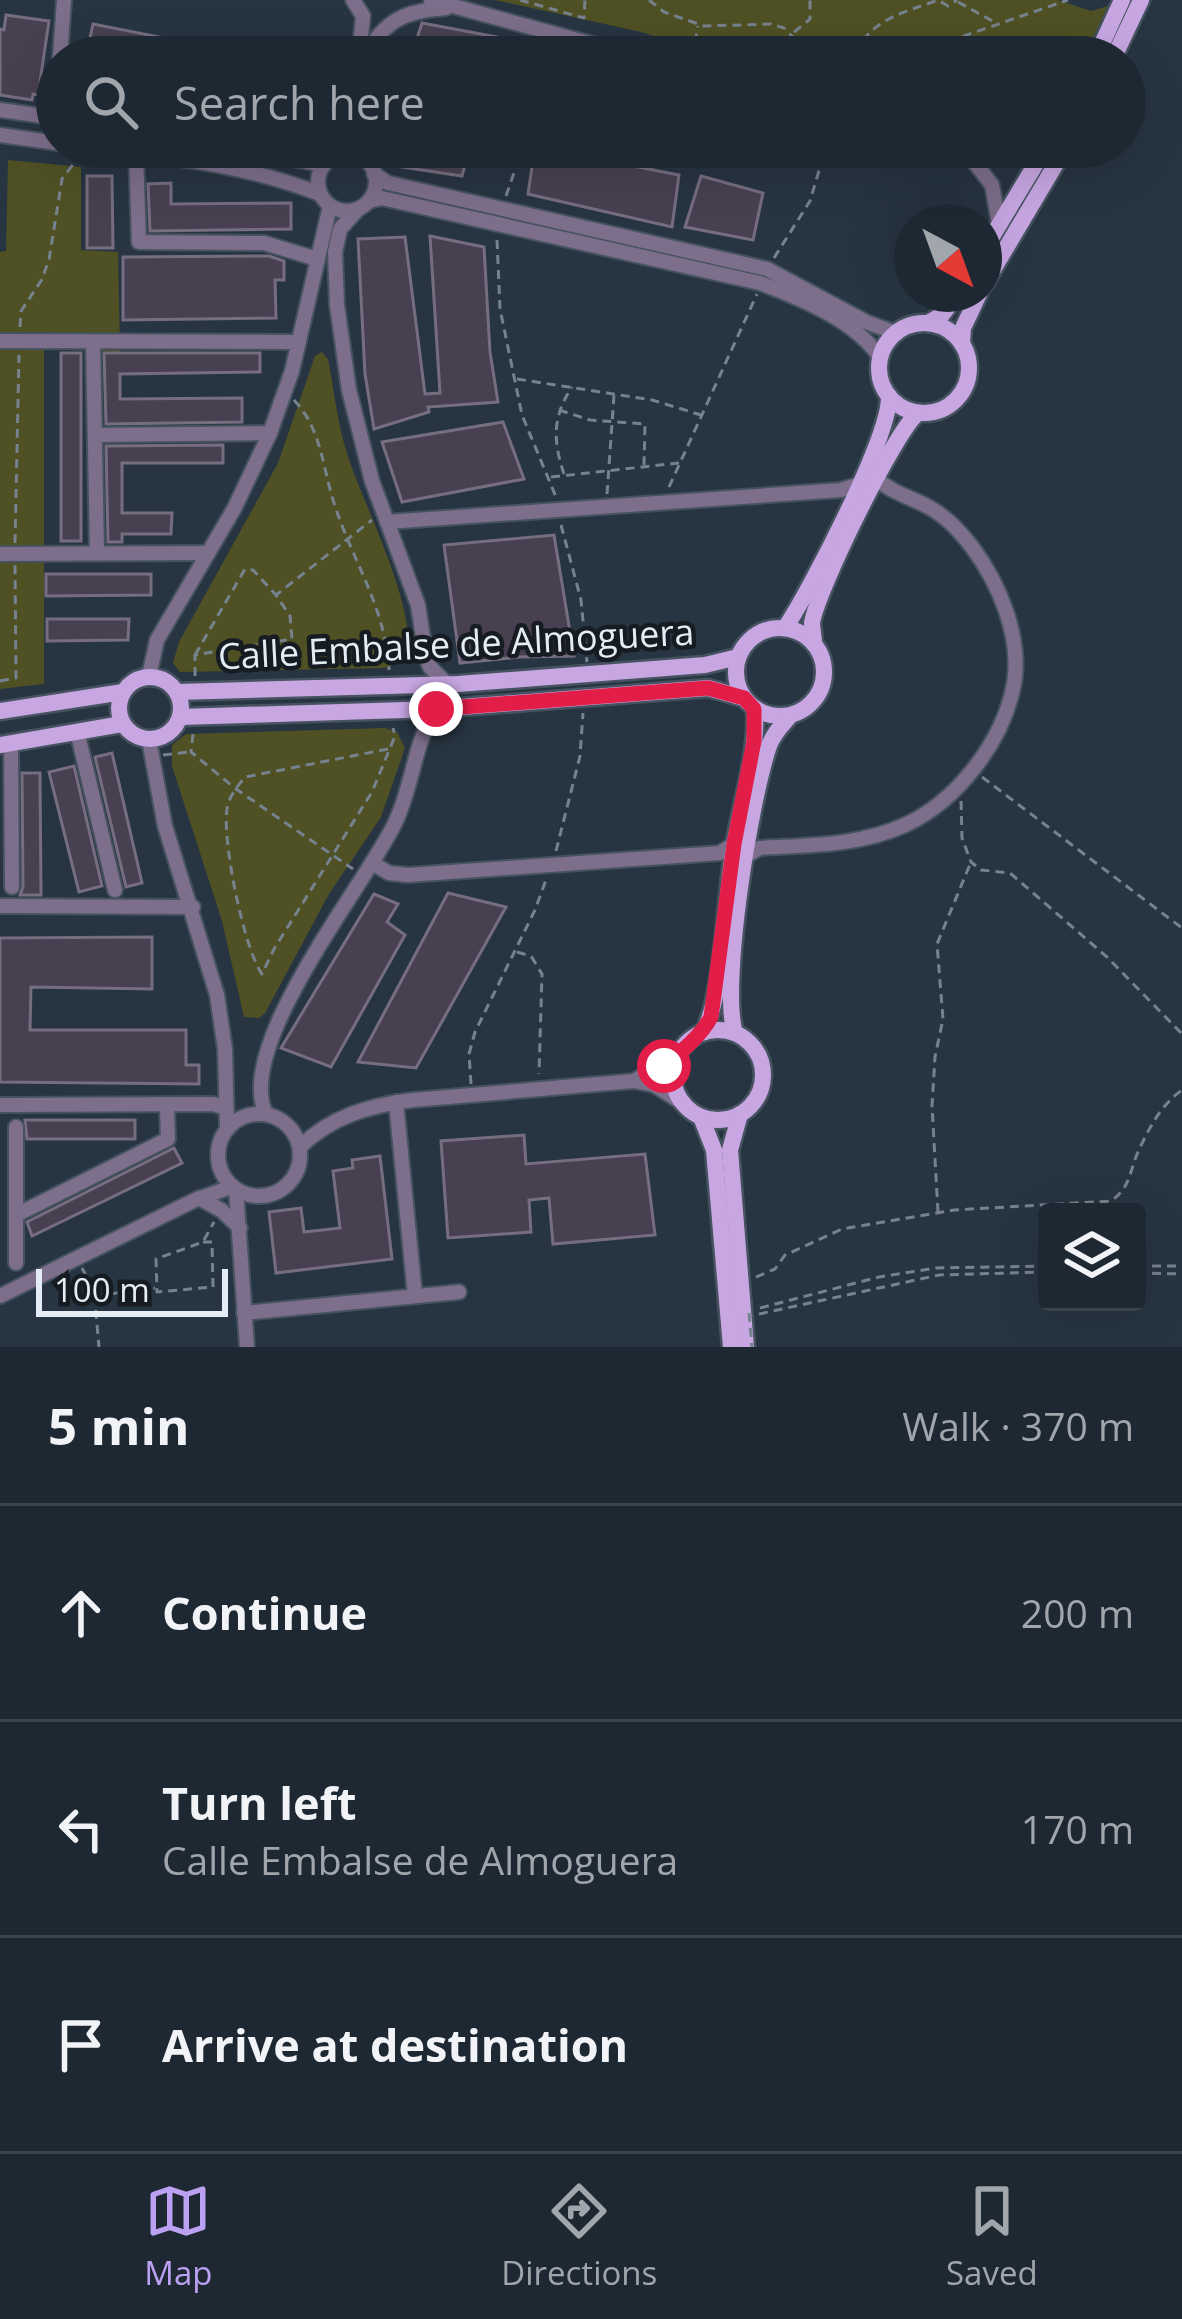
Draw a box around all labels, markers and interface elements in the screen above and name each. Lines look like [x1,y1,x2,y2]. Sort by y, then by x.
search box [36,36,1146,168]
icon: search [78,69,144,135]
text: Search here [174,72,425,133]
north arrow [894,204,1002,312]
street label: Calle Embalse de Almoguera [217,607,695,680]
route end [409,682,463,736]
route start [637,1039,691,1093]
map controls [1038,1203,1146,1311]
button: layers [1038,1203,1146,1311]
scale bar [36,1263,228,1316]
text: 100 m [54,1267,150,1312]
text: 5 min [48,1390,190,1460]
text: Walk · 370 m [902,1399,1134,1452]
icon: ahead [48,1580,114,1646]
text: Continue [162,1582,367,1643]
text: 200 m [1021,1586,1134,1639]
text: Turn left [162,1772,357,1833]
icon: left [48,1796,114,1862]
text: 170 m [1021,1802,1134,1855]
text: Calle Embalse de Almoguera [162,1833,678,1886]
icon: arrive [48,2012,114,2078]
text: Arrive at destination [162,2014,628,2075]
tab: Map [144,2178,213,2295]
tab: Directions [501,2178,657,2295]
tab: Saved [946,2178,1038,2295]

